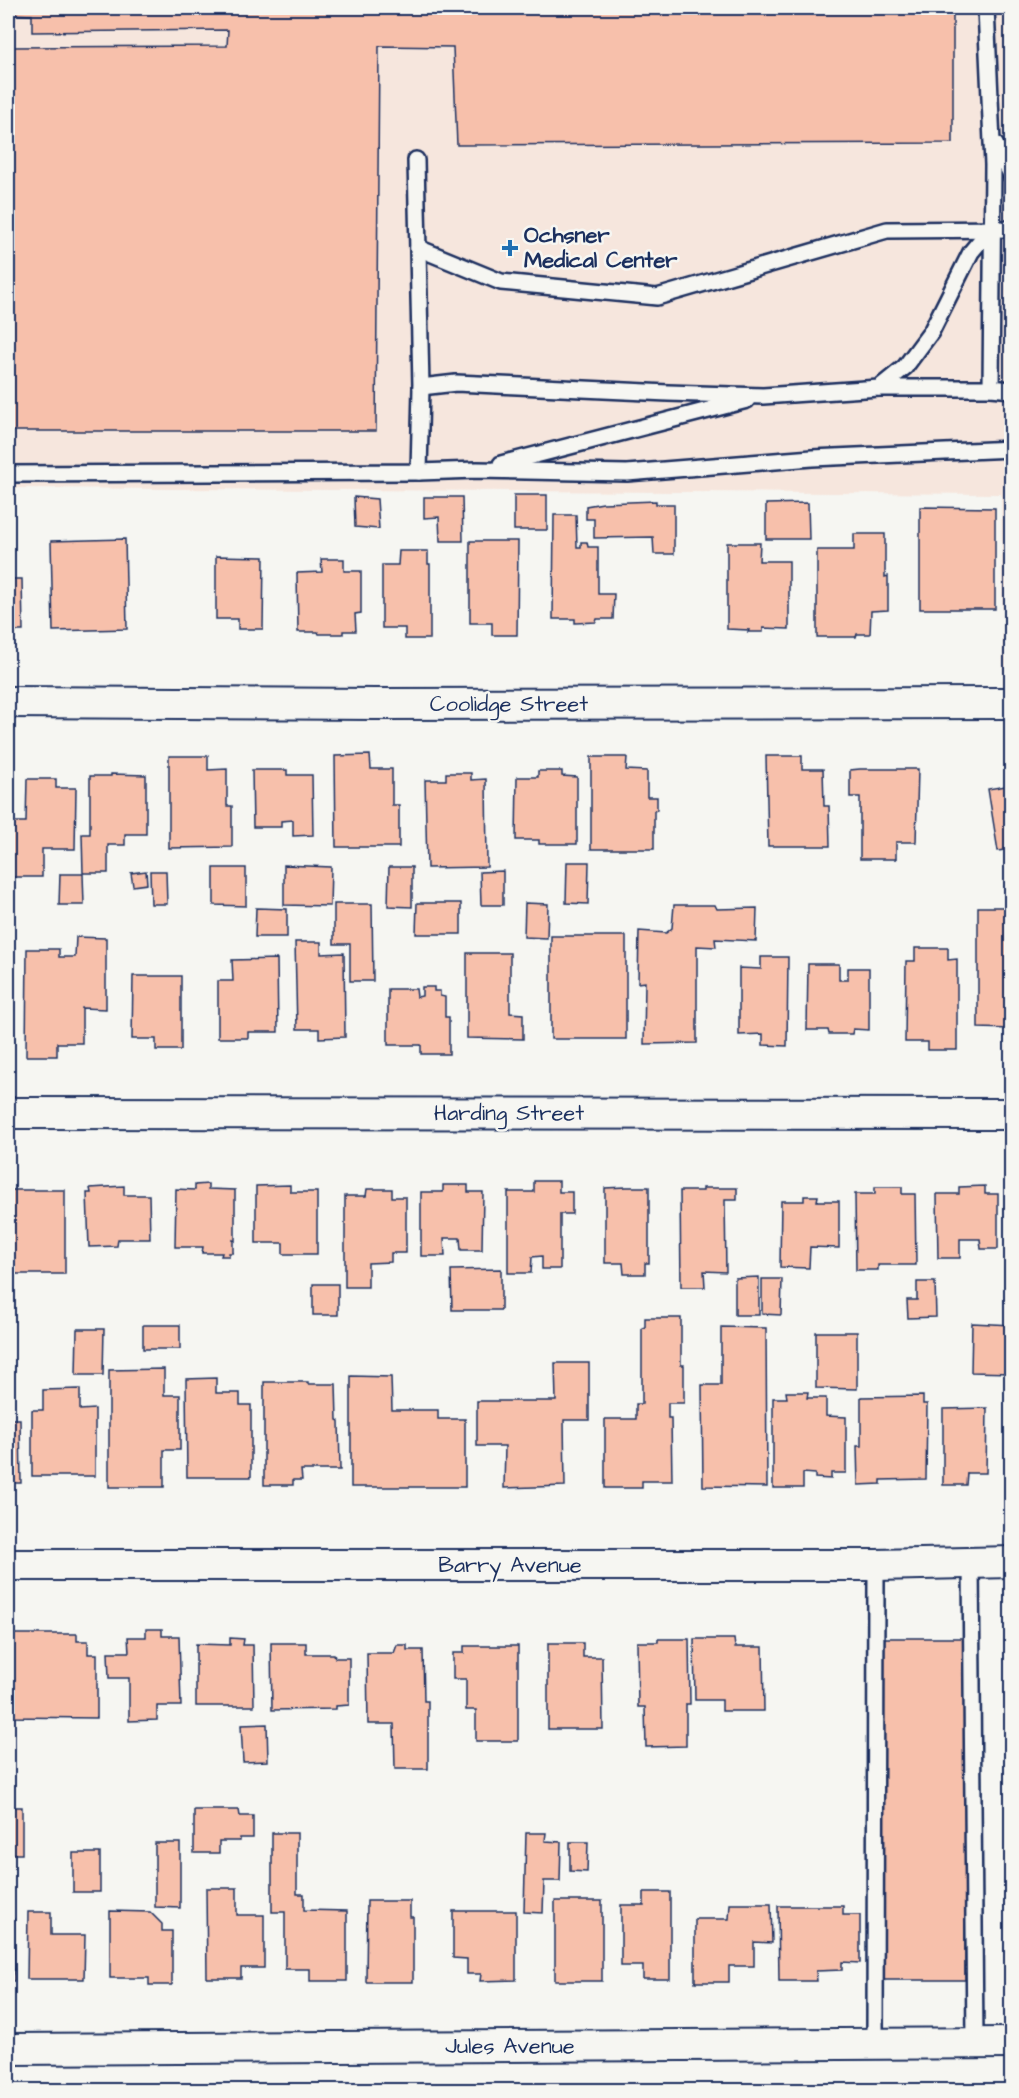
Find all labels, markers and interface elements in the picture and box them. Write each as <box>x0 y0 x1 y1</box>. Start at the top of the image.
place label: Ochsner Medical Center <box>524 220 678 276</box>
marker: Ochsner Medical Center <box>501 239 519 257</box>
street label: Coolidge Street <box>430 689 588 721</box>
street label: Harding Street <box>434 1098 584 1130</box>
street label: Barry Avenue <box>438 1550 582 1582</box>
street label: Jules Avenue <box>445 2031 575 2062</box>

